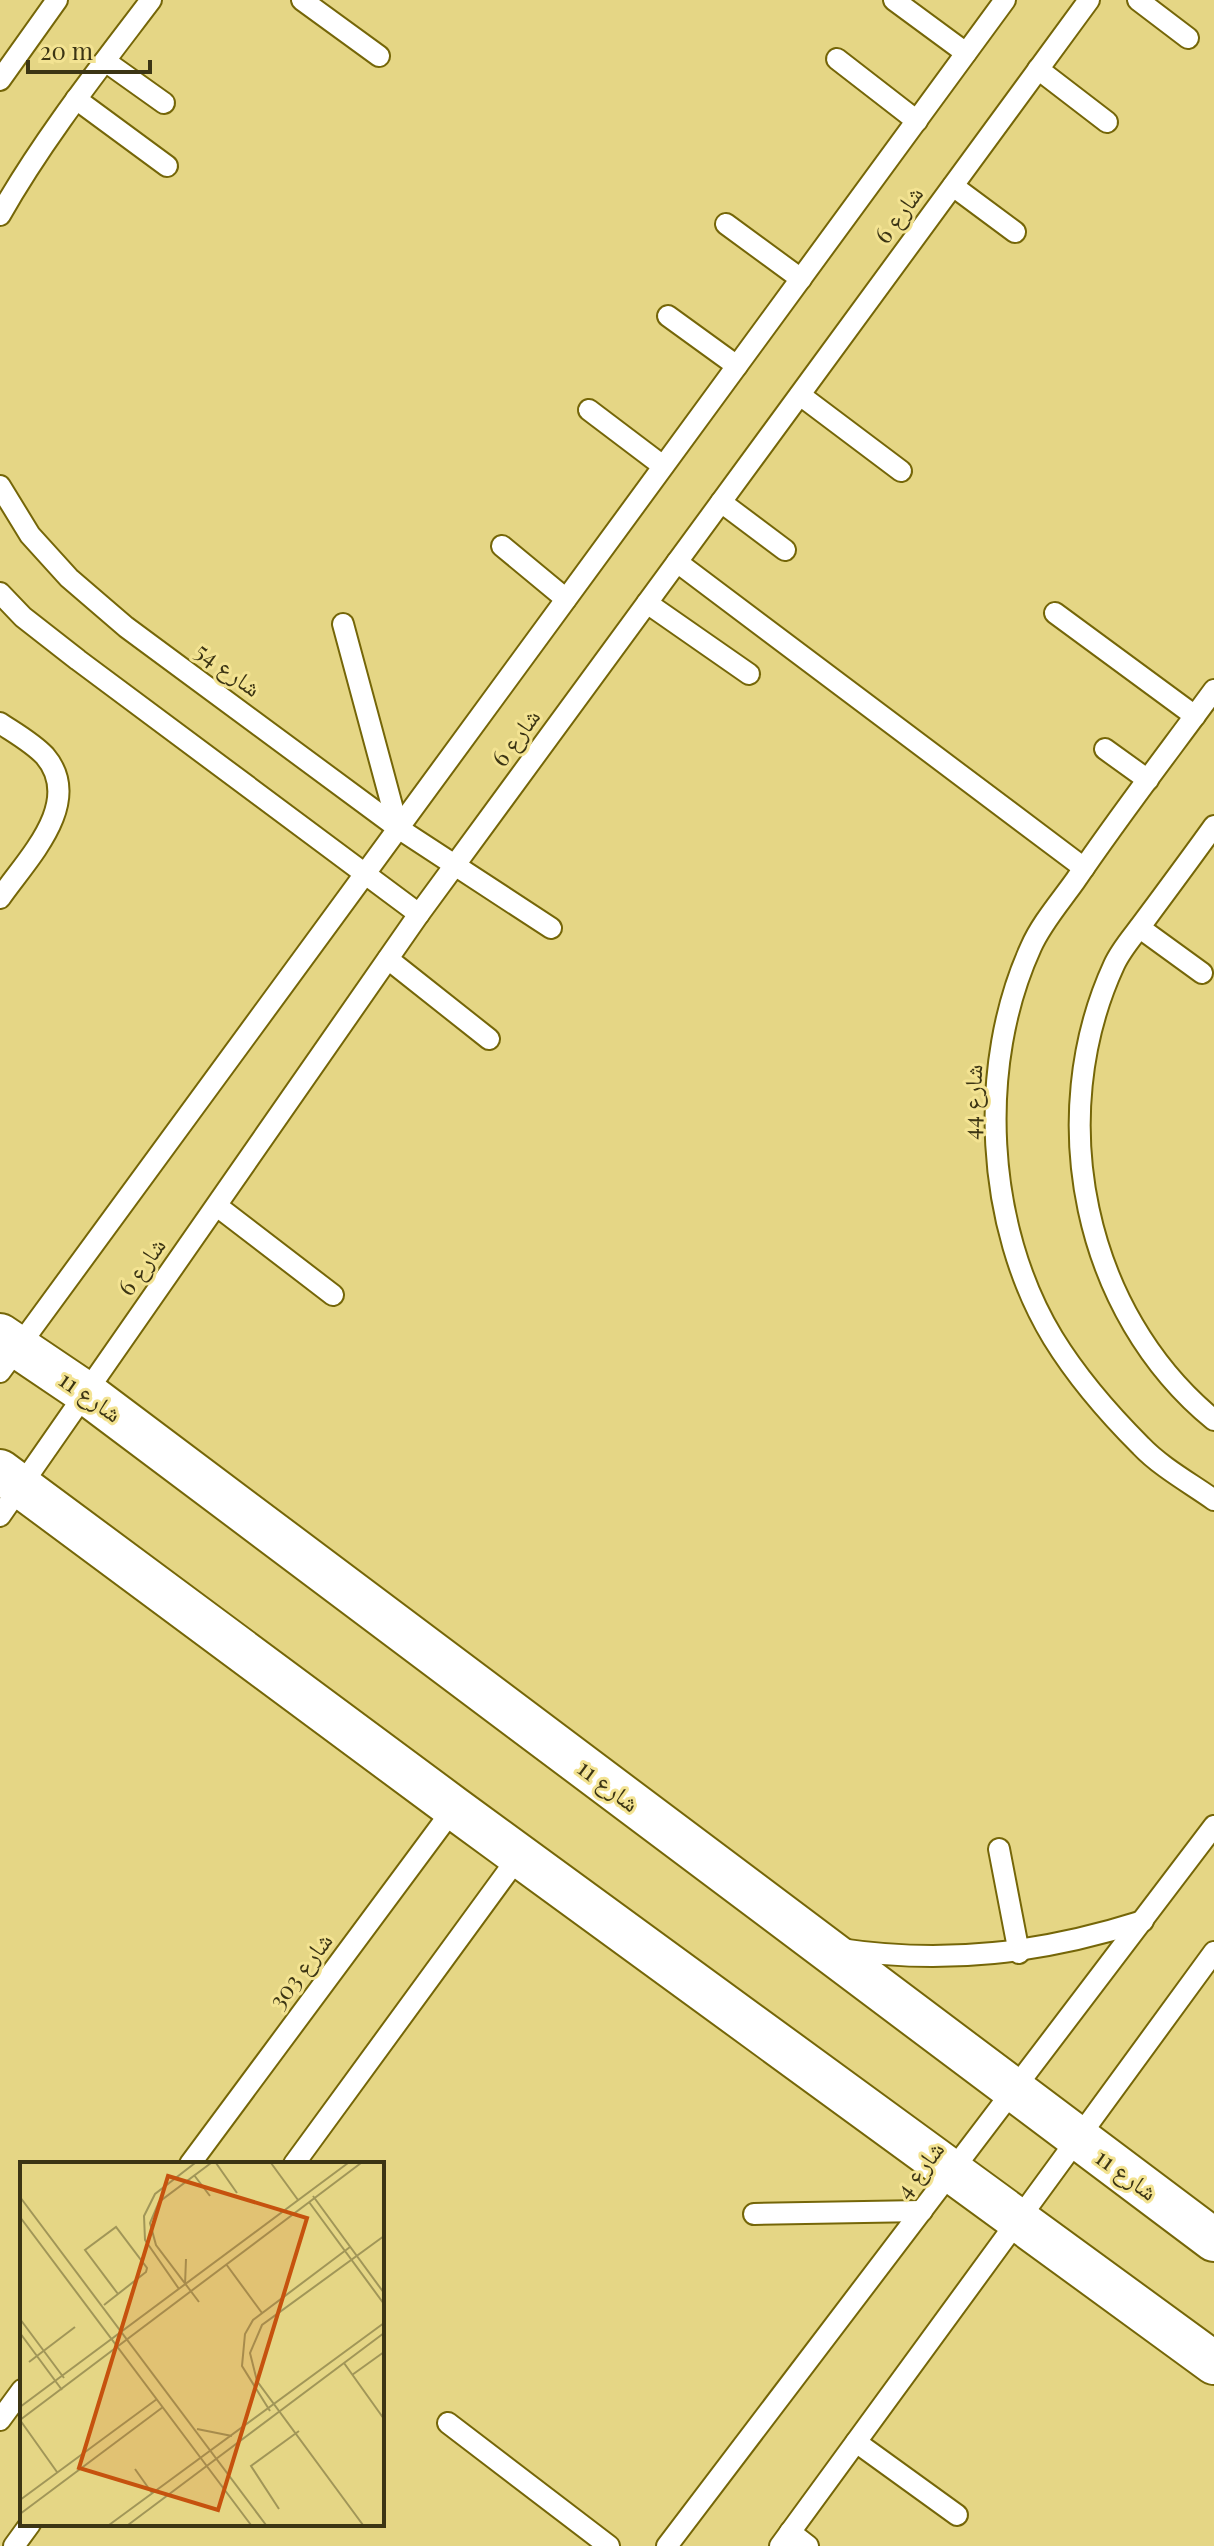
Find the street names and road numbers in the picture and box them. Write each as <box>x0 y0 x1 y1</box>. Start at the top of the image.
street label: شارع 6 <box>866 179 930 250</box>
street label: شارع 54 <box>189 634 268 704</box>
street label: شارع 6 <box>483 702 547 773</box>
street label: شارع 44 <box>954 1064 989 1140</box>
street label: شارع 6 <box>109 1230 173 1302</box>
street label: شارع 11 <box>53 1362 129 1429</box>
street label: شارع 11 <box>571 1751 647 1819</box>
street label: شارع 303 <box>260 1925 339 2015</box>
street label: شارع 4 <box>887 2134 951 2204</box>
street label: شارع 11 <box>1089 2140 1165 2208</box>

